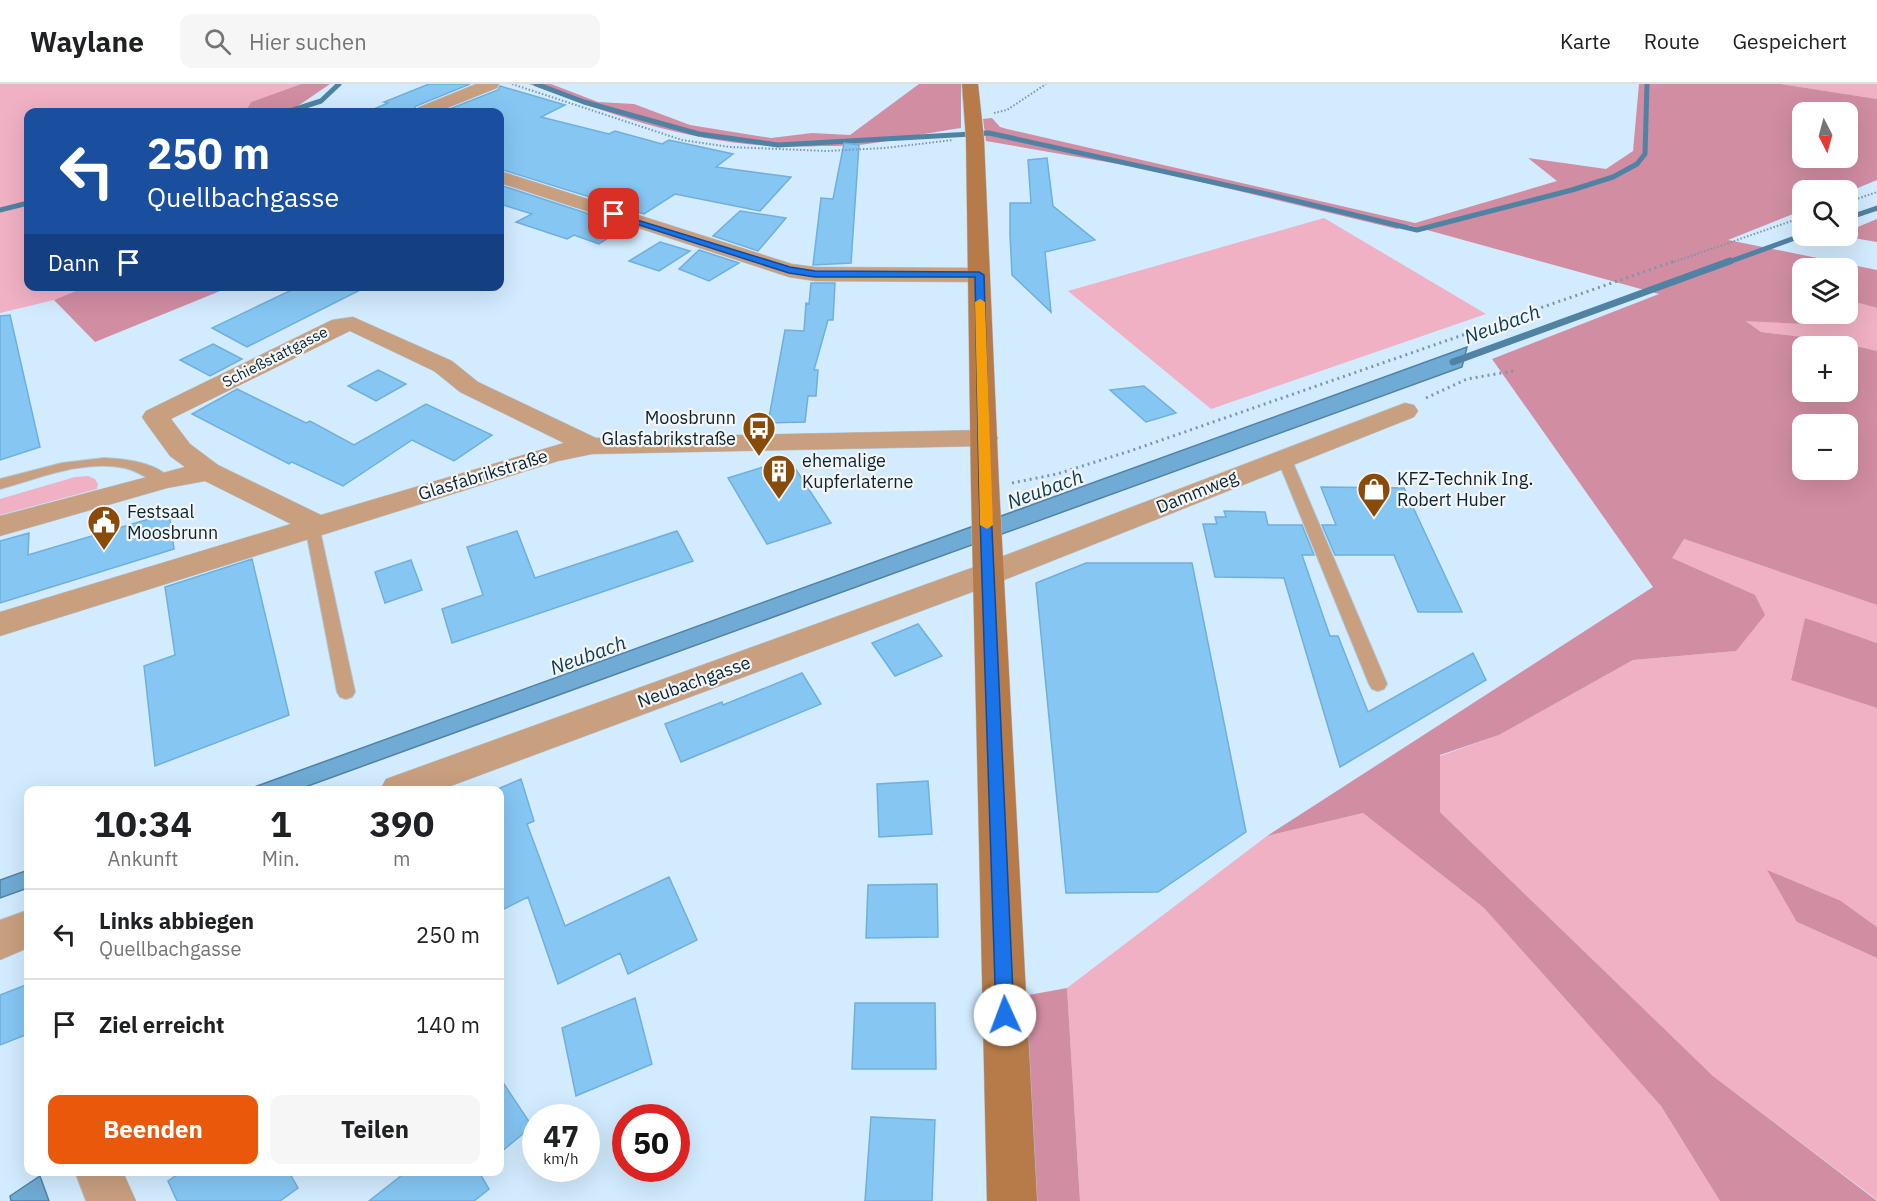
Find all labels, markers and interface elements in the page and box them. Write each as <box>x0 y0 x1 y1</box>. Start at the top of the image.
search box <box>180 14 600 68</box>
text: Waylane <box>30 23 144 60</box>
icon: search <box>201 25 234 58</box>
text: Hier suchen <box>249 27 367 56</box>
text: Karte <box>1560 27 1611 55</box>
text: Route <box>1644 27 1700 55</box>
text: Gespeichert <box>1733 27 1847 55</box>
north arrow <box>1792 102 1858 168</box>
map controls <box>1792 102 1858 480</box>
text: 250 m <box>147 126 270 181</box>
icon: left <box>48 132 126 210</box>
text: Quellbachgasse <box>147 179 339 214</box>
button: search <box>1792 180 1858 246</box>
pin <box>588 188 639 239</box>
icon: arrive <box>597 197 630 230</box>
icon: arrive <box>112 246 145 279</box>
text: Dann <box>48 248 100 277</box>
button: layers <box>1792 258 1858 324</box>
water label: Neubach <box>1460 297 1544 350</box>
street label: Schießstattgasse <box>219 322 331 391</box>
button: + <box>1792 336 1858 402</box>
place label: Moosbrunn Glasfabrikstraße <box>602 406 736 450</box>
bus stop icon: Moosbrunn Glasfabrikstraße <box>741 410 777 457</box>
button: − <box>1792 414 1858 480</box>
street label: Glasfabrikstraße <box>415 444 551 505</box>
place label: ehemalige Kupferlaterne <box>802 449 914 493</box>
building icon: ehemalige Kupferlaterne <box>761 453 797 500</box>
water label: Neubach <box>1003 462 1087 515</box>
street label: Dammweg <box>1153 465 1242 518</box>
place label: KFZ-Technik Ing. Robert Huber <box>1397 467 1533 511</box>
shop icon: KFZ-Technik Ing. Robert Huber <box>1356 471 1392 518</box>
place label: Festsaal Moosbrunn <box>127 500 218 544</box>
public building icon: Festsaal Moosbrunn <box>86 504 122 551</box>
water label: Neubach <box>546 628 630 681</box>
street label: Neubachgasse <box>634 650 754 713</box>
text: 10:34 <box>94 800 192 847</box>
text: 1 <box>270 800 292 847</box>
text: 390 <box>369 800 434 847</box>
text: Ankunft <box>107 845 178 872</box>
text: Min. <box>262 845 300 872</box>
text: m <box>393 845 411 872</box>
text: Links abbiegen <box>99 906 254 935</box>
icon: left <box>48 918 81 951</box>
text: 250 m <box>416 920 480 949</box>
text: Quellbachgasse <box>99 935 242 962</box>
position arrow <box>973 983 1037 1047</box>
icon: arrive <box>48 1008 81 1041</box>
text: Ziel erreicht <box>99 1010 224 1039</box>
text: 140 m <box>416 1010 480 1039</box>
button: Beenden <box>48 1095 258 1164</box>
button: Teilen <box>270 1095 480 1164</box>
speed limit sign: 50 <box>612 1104 690 1182</box>
text: 47 <box>543 1116 579 1155</box>
text: km/h <box>543 1149 579 1168</box>

